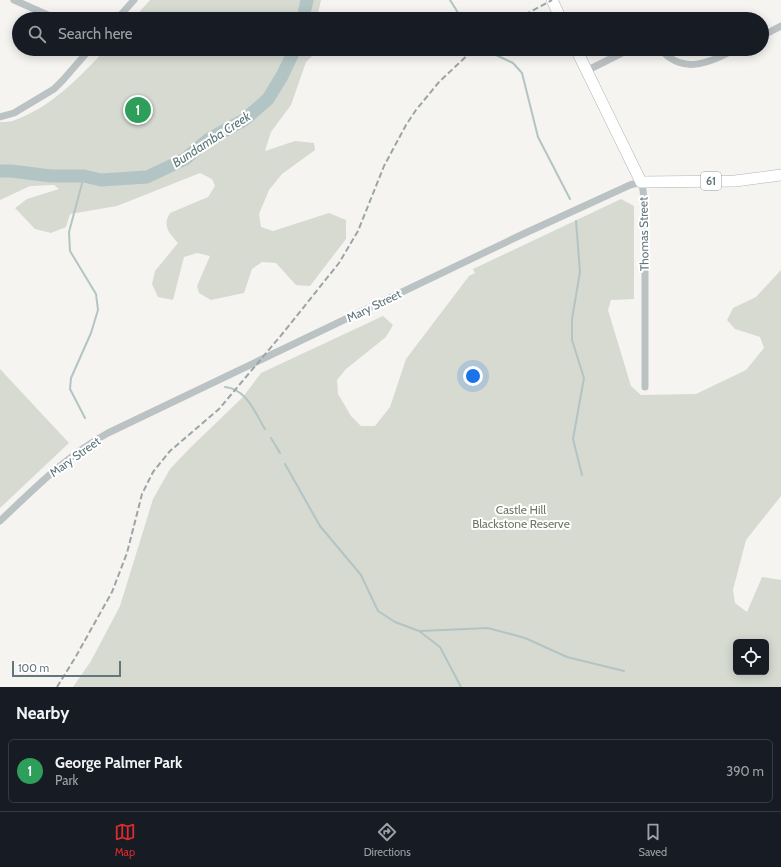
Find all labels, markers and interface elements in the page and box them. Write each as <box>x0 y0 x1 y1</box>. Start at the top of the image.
search box <box>12 12 769 56</box>
icon: search <box>26 23 48 45</box>
text: Search here <box>58 25 133 43</box>
pin: 1 <box>125 95 151 125</box>
water label: Bundamba Creek <box>169 108 253 170</box>
road number: 61 <box>701 172 721 190</box>
street label: Thomas Street <box>635 197 652 271</box>
street label: Mary Street <box>344 286 404 325</box>
your location <box>463 366 483 386</box>
street label: Mary Street <box>47 433 103 480</box>
park label: Castle Hill Blackstone Reserve <box>472 502 570 531</box>
map controls <box>733 639 769 675</box>
button: locate <box>733 639 769 675</box>
scale bar <box>12 659 121 678</box>
text: 100 m <box>18 661 49 675</box>
text: Nearby <box>16 703 69 723</box>
text: George Palmer Park <box>55 754 182 772</box>
text: 1 <box>28 763 32 779</box>
text: 390 m <box>726 763 764 779</box>
text: Park <box>55 772 78 788</box>
tab: Map <box>114 821 136 859</box>
tab: Directions <box>364 821 411 859</box>
tab: Saved <box>639 821 667 859</box>

